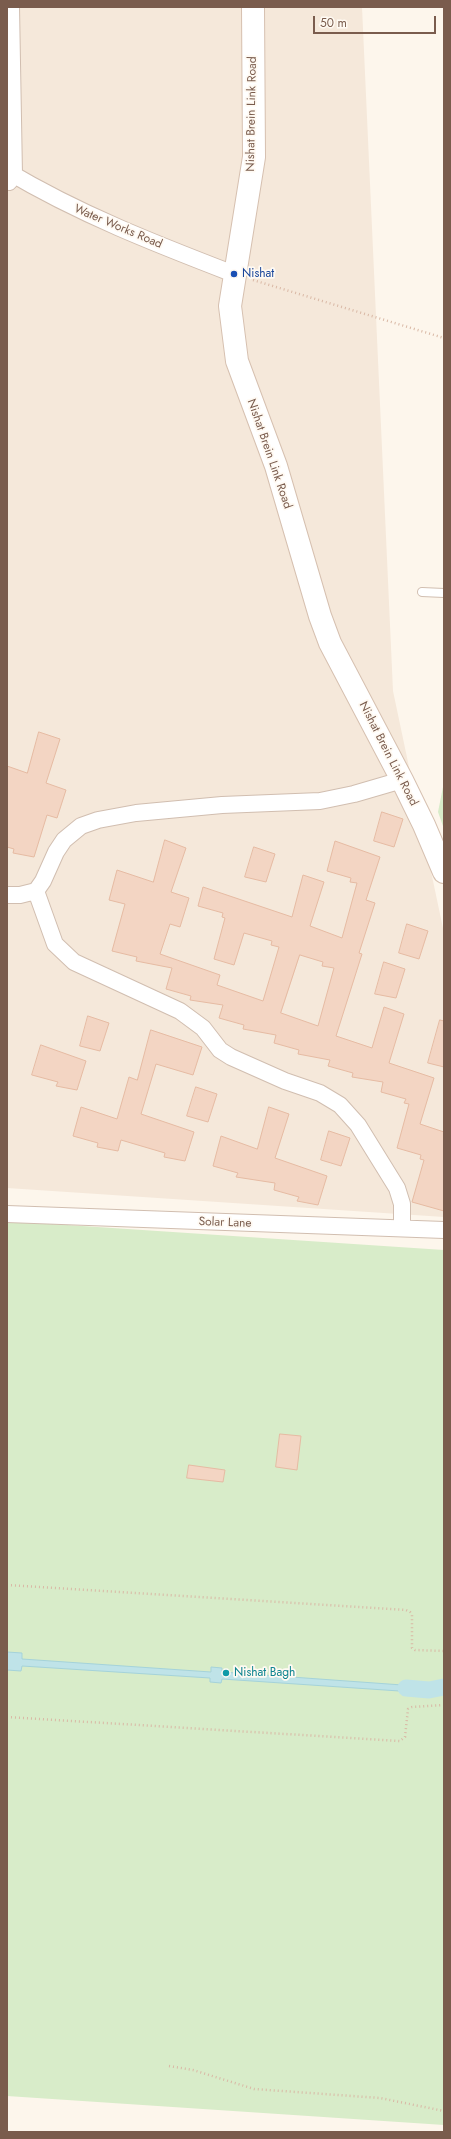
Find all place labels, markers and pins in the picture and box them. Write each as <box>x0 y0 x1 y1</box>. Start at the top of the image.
place label: Nishat <box>242 267 274 281</box>
marker: Nishat <box>229 269 239 279</box>
place label: Nishat Bagh <box>234 1666 295 1680</box>
marker: Nishat Bagh <box>221 1668 231 1678</box>

